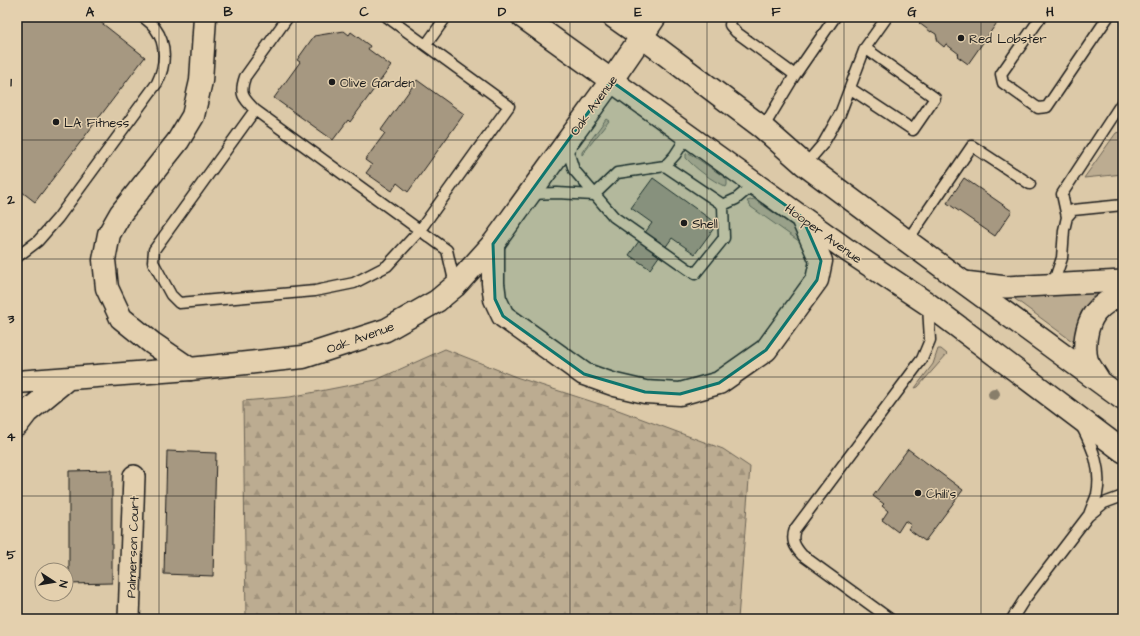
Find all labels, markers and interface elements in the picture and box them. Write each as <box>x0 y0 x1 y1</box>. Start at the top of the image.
text: A <box>86 3 95 21</box>
text: B <box>223 3 233 21</box>
text: C <box>359 3 369 21</box>
text: D <box>498 3 507 21</box>
text: E <box>634 3 642 21</box>
text: F <box>771 3 781 21</box>
text: G <box>907 3 917 21</box>
text: H <box>1046 3 1054 21</box>
place label: Red Lobster <box>969 30 1047 48</box>
marker: Red Lobster <box>956 33 966 43</box>
street label: Oak Avenue <box>566 72 622 140</box>
text: 1 <box>10 73 12 91</box>
place label: Olive Garden <box>340 74 415 92</box>
marker: Olive Garden <box>327 77 337 87</box>
place label: LA Fitness <box>64 114 130 132</box>
marker: LA Fitness <box>51 117 61 127</box>
text: 2 <box>6 191 15 209</box>
street label: Hooper Avenue <box>781 200 866 268</box>
place label: Shell <box>692 215 718 233</box>
marker: Shell <box>679 218 689 228</box>
text: 3 <box>7 310 15 328</box>
street label: Oak Avenue <box>324 317 397 358</box>
text: 4 <box>7 428 16 446</box>
place label: Chili's <box>926 485 957 503</box>
marker: Chili's <box>913 488 923 498</box>
street label: Palmerson Court <box>122 495 144 599</box>
text: 5 <box>6 546 16 564</box>
north arrow <box>34 562 74 602</box>
text: N <box>55 579 71 589</box>

